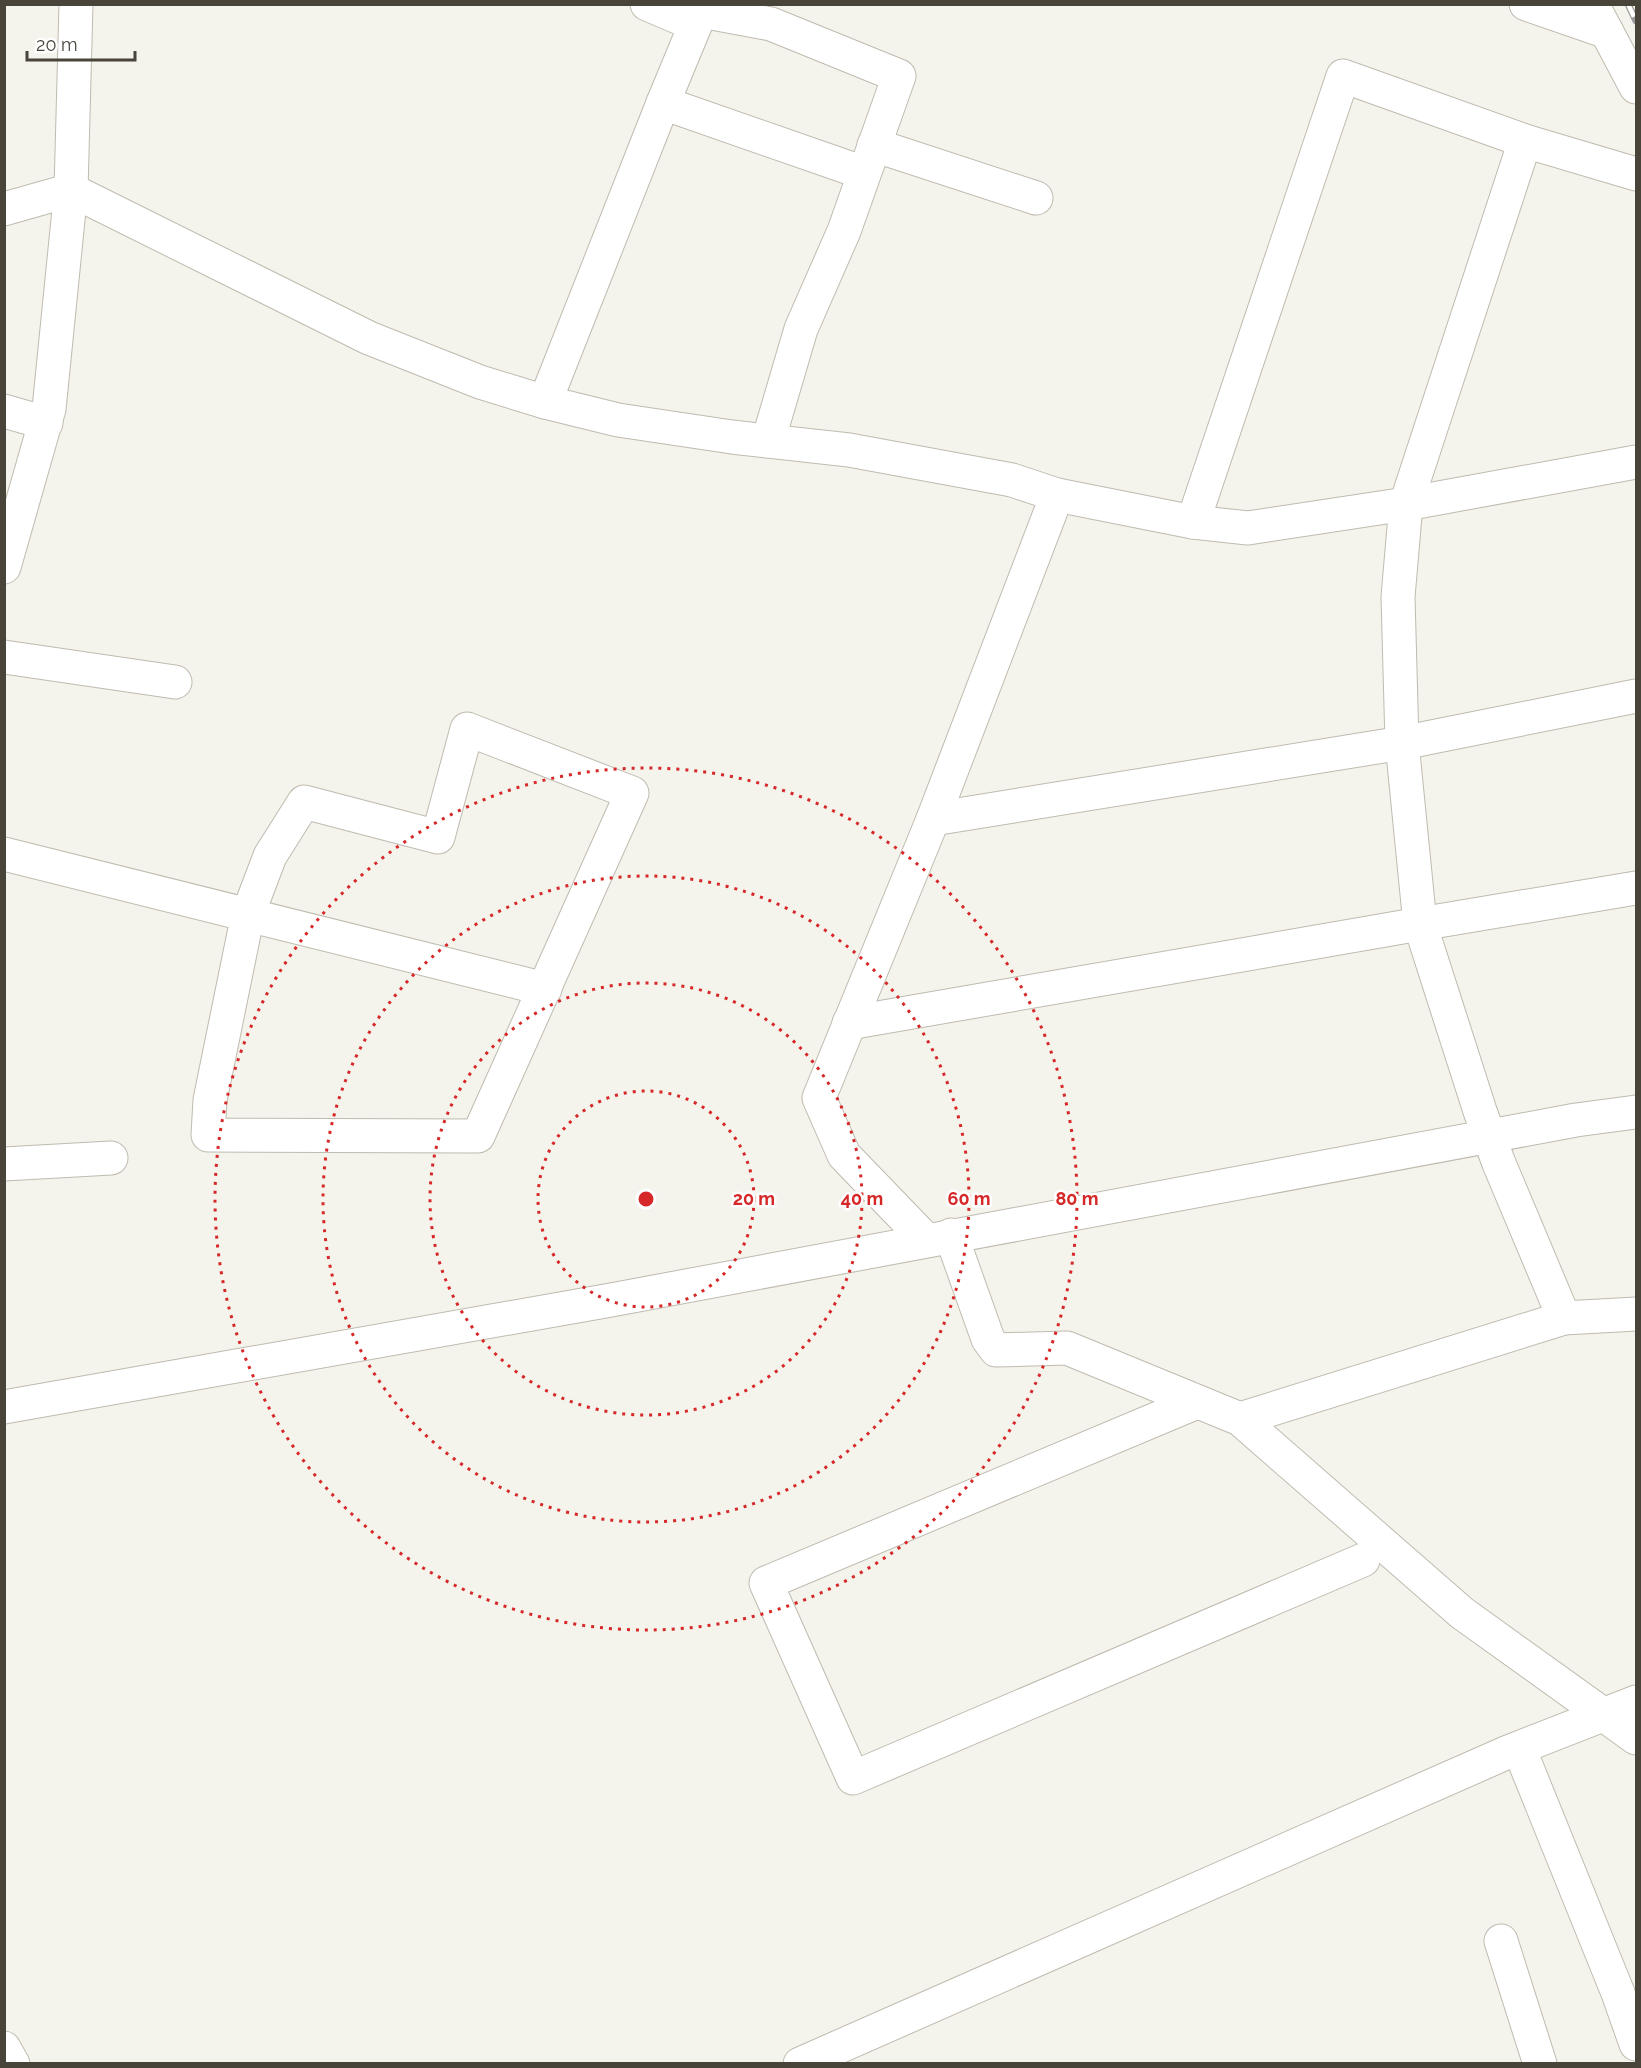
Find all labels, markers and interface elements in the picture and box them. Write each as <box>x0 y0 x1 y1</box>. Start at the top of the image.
scale bar <box>27 24 135 62</box>
text: 20 m <box>36 34 78 55</box>
text: 20 m <box>733 1188 775 1209</box>
text: 40 m <box>841 1188 883 1209</box>
text: 60 m <box>947 1188 991 1209</box>
text: 80 m <box>1055 1188 1099 1209</box>
centre of rings <box>636 1189 656 1209</box>

